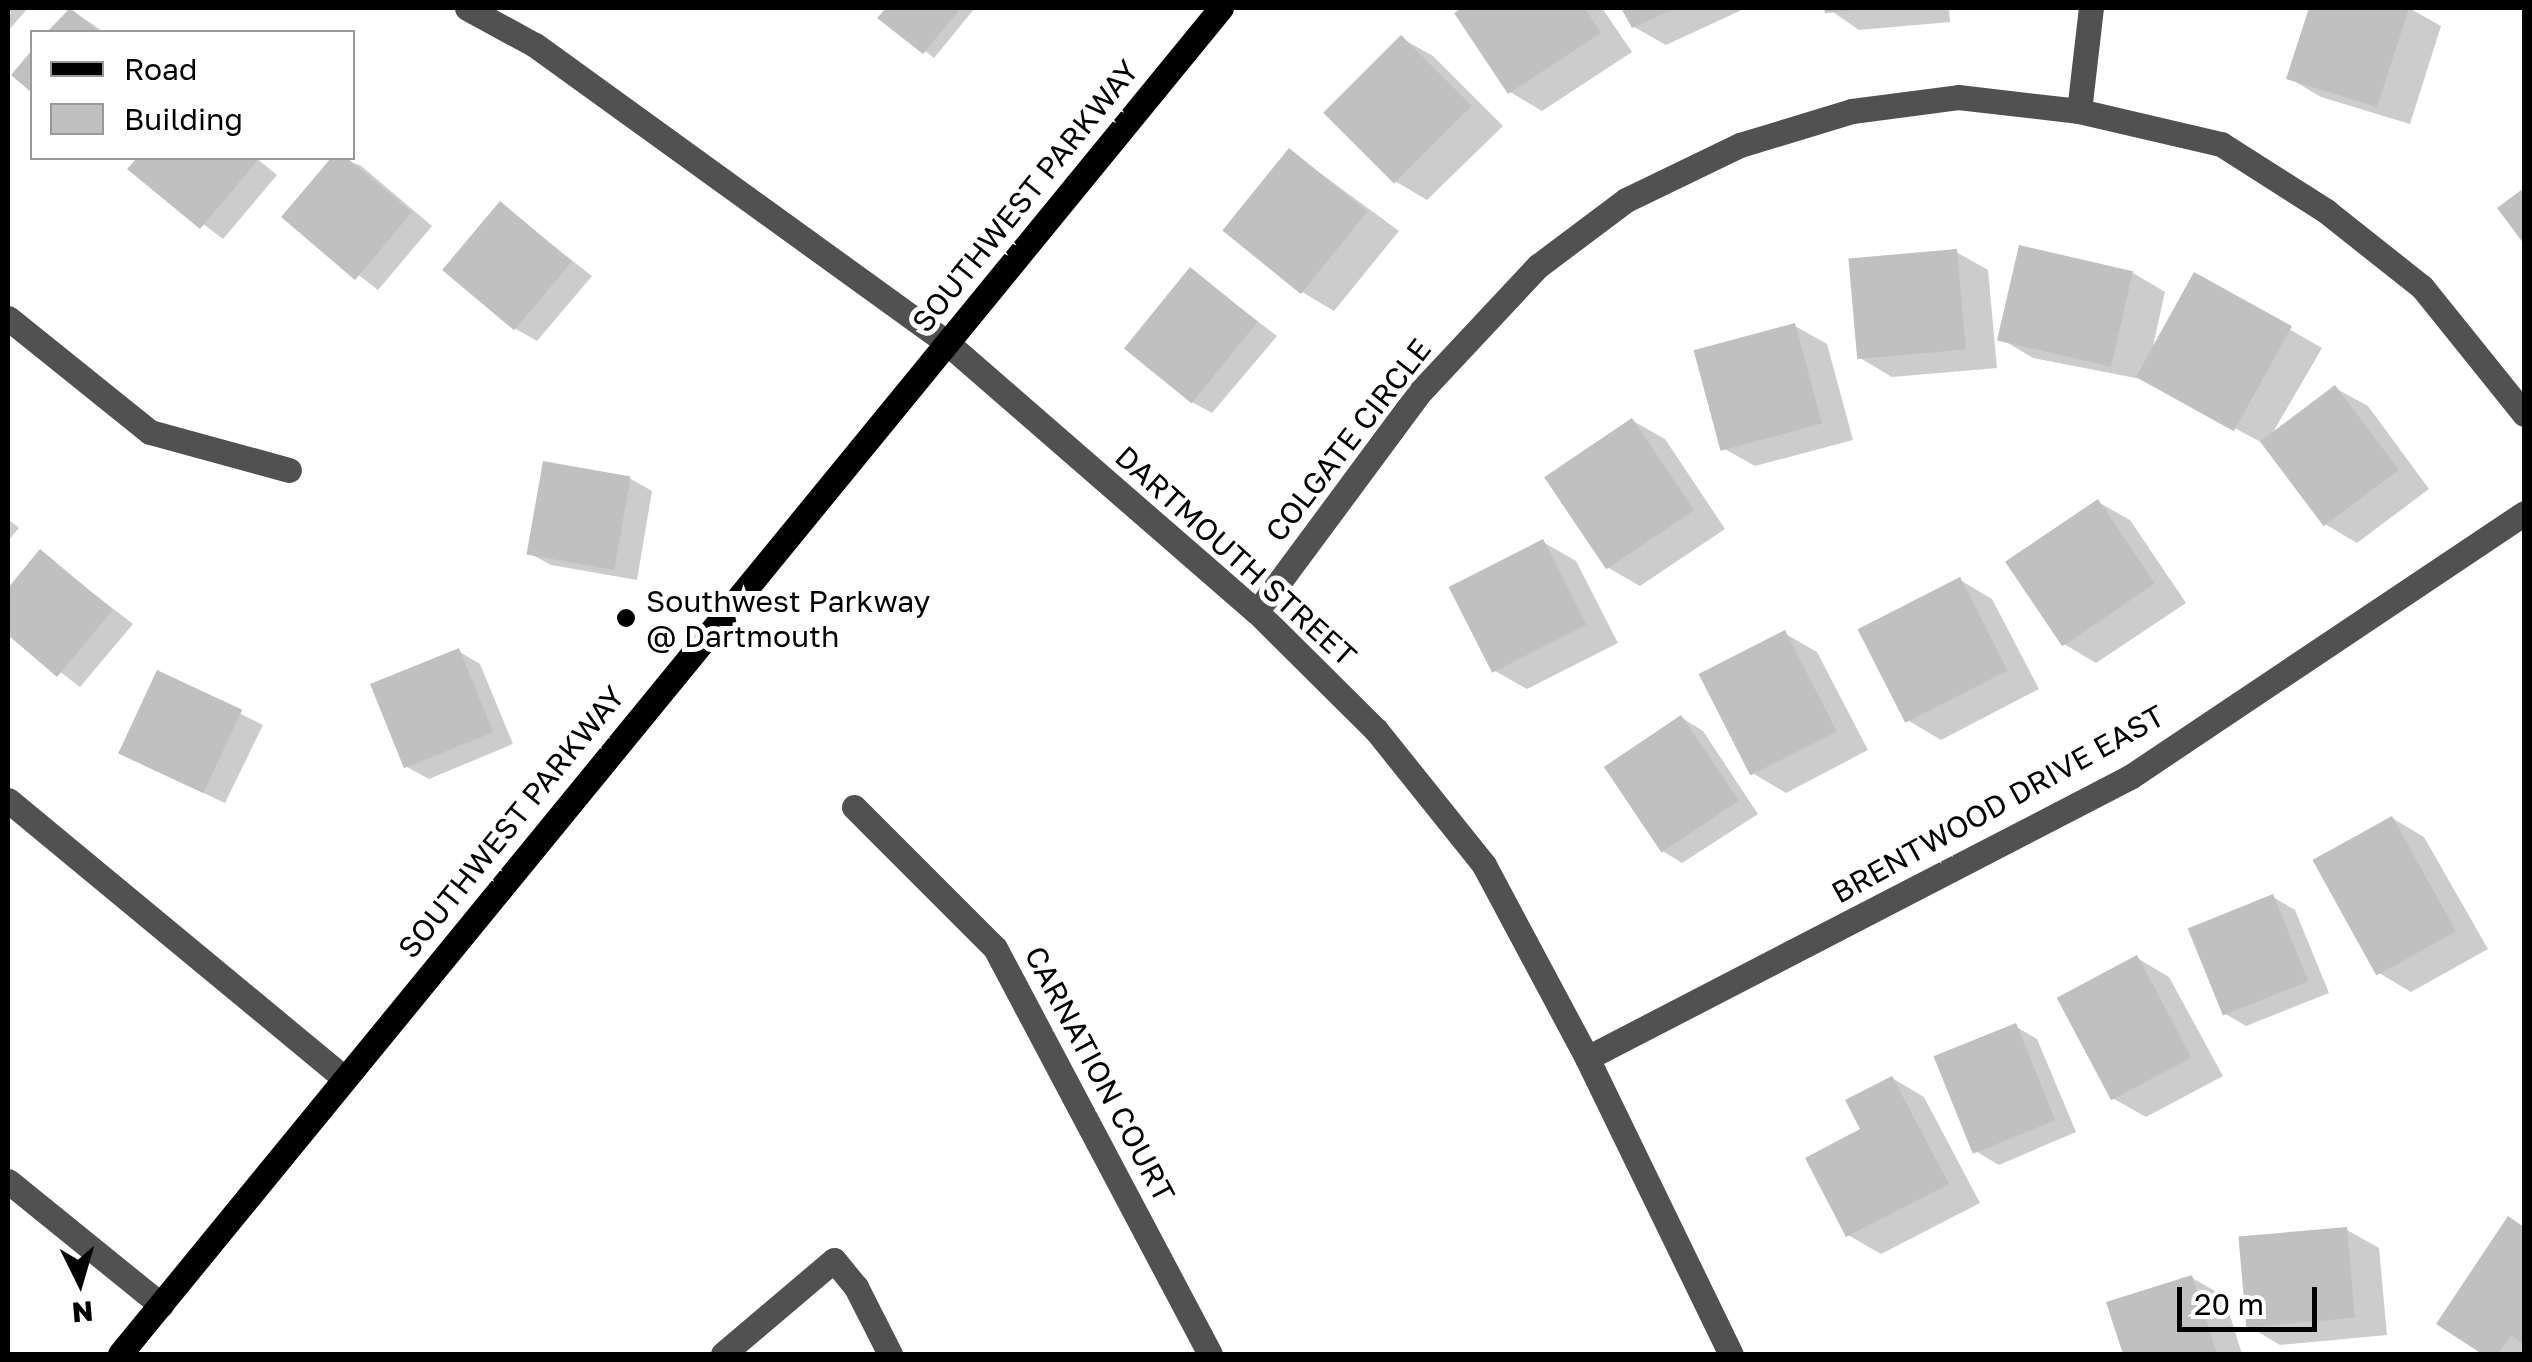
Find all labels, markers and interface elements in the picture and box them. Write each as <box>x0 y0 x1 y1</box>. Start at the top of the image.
legend <box>30 30 355 160</box>
text: Road <box>124 51 198 87</box>
street label: SOUTHWEST PARKWAY <box>904 53 1146 339</box>
text: Building <box>124 101 243 137</box>
street label: COLGATE CIRCLE <box>1258 332 1438 548</box>
street label: DARTMOUTH STREET <box>1108 438 1364 674</box>
place label: Southwest Parkway @ Dartmouth <box>646 583 930 654</box>
marker: Southwest Parkway @ Dartmouth <box>615 607 637 629</box>
street label: SOUTHWEST PARKWAY <box>390 679 632 965</box>
street label: BRENTWOOD DRIVE EAST <box>1825 697 2171 911</box>
street label: CARNATION COURT <box>1017 940 1183 1208</box>
north arrow <box>30 1232 130 1332</box>
scale bar <box>2182 1267 2322 1329</box>
text: 20 m <box>2194 1286 2264 1322</box>
text: N <box>71 1295 95 1330</box>

